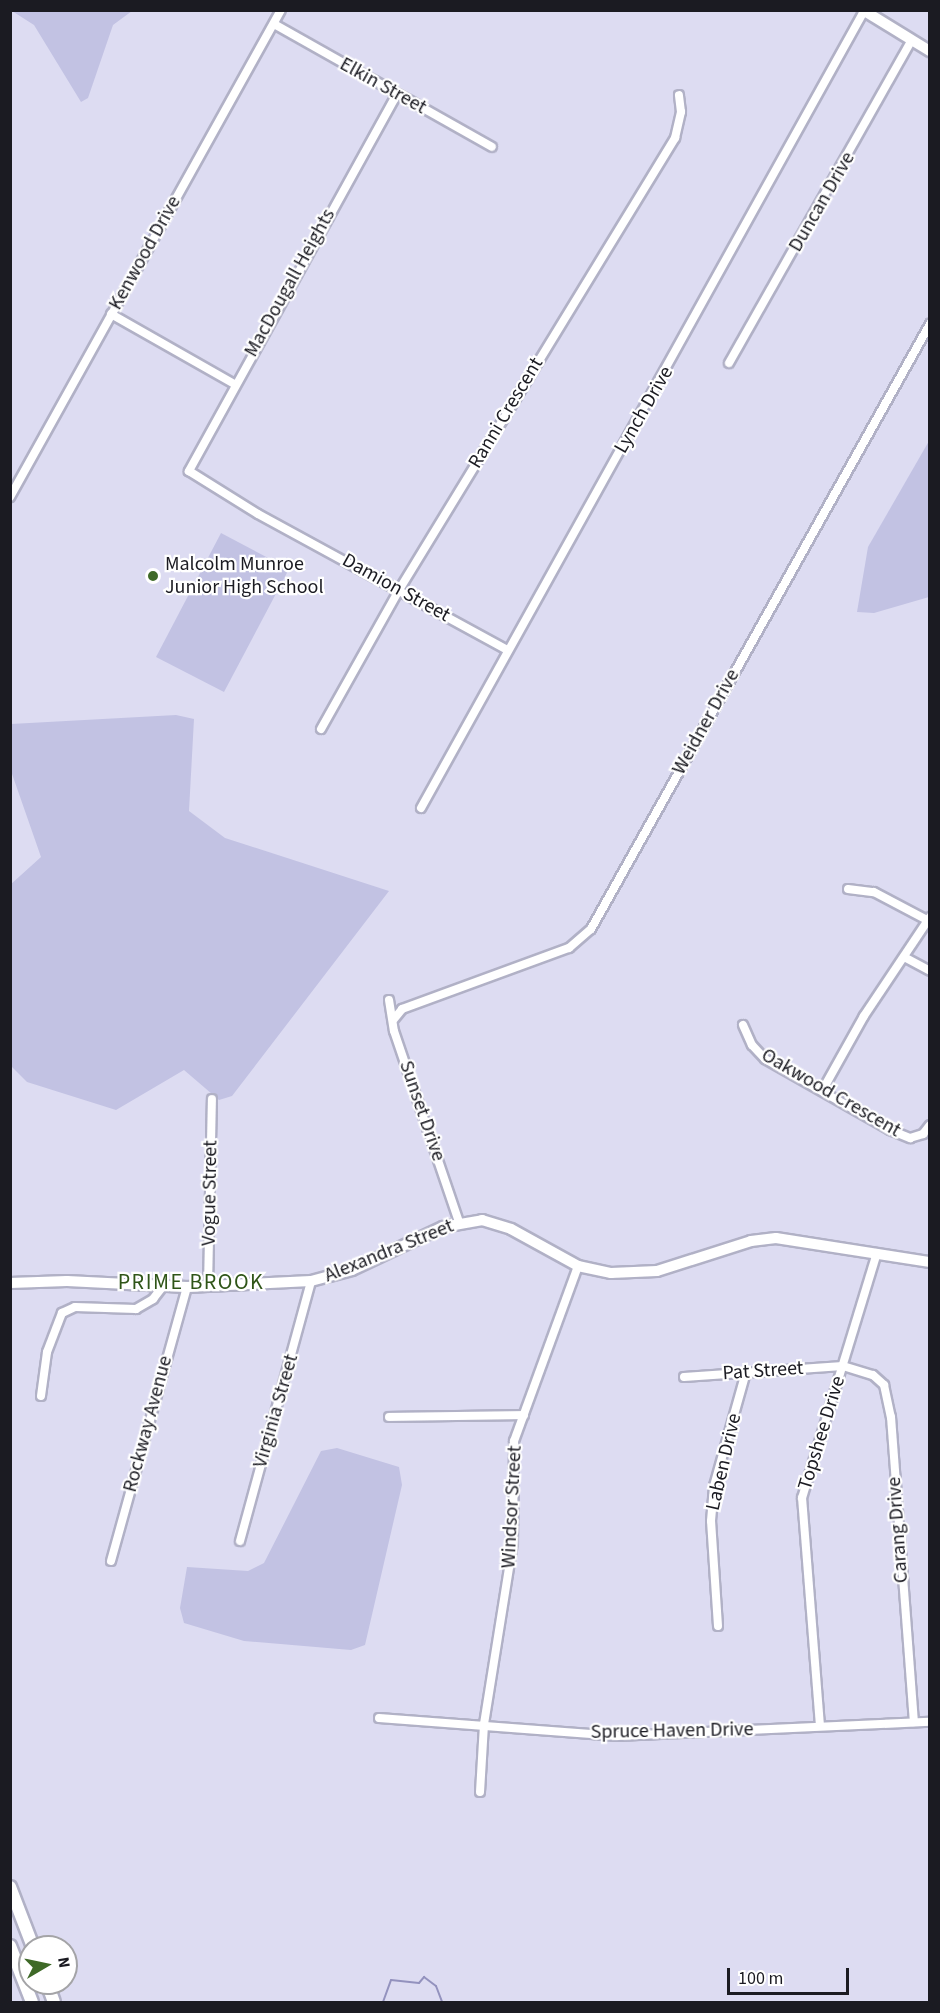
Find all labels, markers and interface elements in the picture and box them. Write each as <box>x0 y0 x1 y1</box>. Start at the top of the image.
street label: Elkin Street <box>335 52 431 120</box>
street label: Duncan Drive <box>784 148 860 256</box>
street label: Kenwood Drive <box>104 192 186 314</box>
street label: MacDougall Heights <box>239 205 341 361</box>
street label: Ranni Crescent <box>464 353 548 473</box>
street label: Lynch Drive <box>609 362 679 458</box>
street label: Damion Street <box>338 548 454 628</box>
place label: Malcolm Munroe Junior High School <box>165 552 323 599</box>
marker: Malcolm Munroe Junior High School <box>146 569 160 583</box>
street label: Weidner Drive <box>667 665 745 779</box>
street label: Oakwood Crescent <box>757 1043 905 1143</box>
street label: Sunset Drive <box>394 1058 450 1164</box>
street label: Vogue Street <box>197 1140 223 1246</box>
street label: Alexandra Street <box>321 1214 457 1288</box>
district label: PRIME BROOK <box>118 1270 264 1296</box>
street label: Virginia Street <box>248 1351 304 1471</box>
street label: Rockway Avenue <box>118 1353 178 1495</box>
street label: Pat Street <box>722 1356 804 1386</box>
street label: Topshee Drive <box>793 1373 851 1493</box>
street label: Laben Drive <box>701 1411 747 1513</box>
street label: Windsor Street <box>497 1445 527 1569</box>
street label: Carang Drive <box>882 1476 914 1584</box>
street label: Spruce Haven Drive <box>590 1718 754 1744</box>
north arrow <box>18 1935 78 1995</box>
text: N <box>52 1956 75 1969</box>
scale bar <box>730 1956 852 1994</box>
text: 100 m <box>738 1966 783 1991</box>

